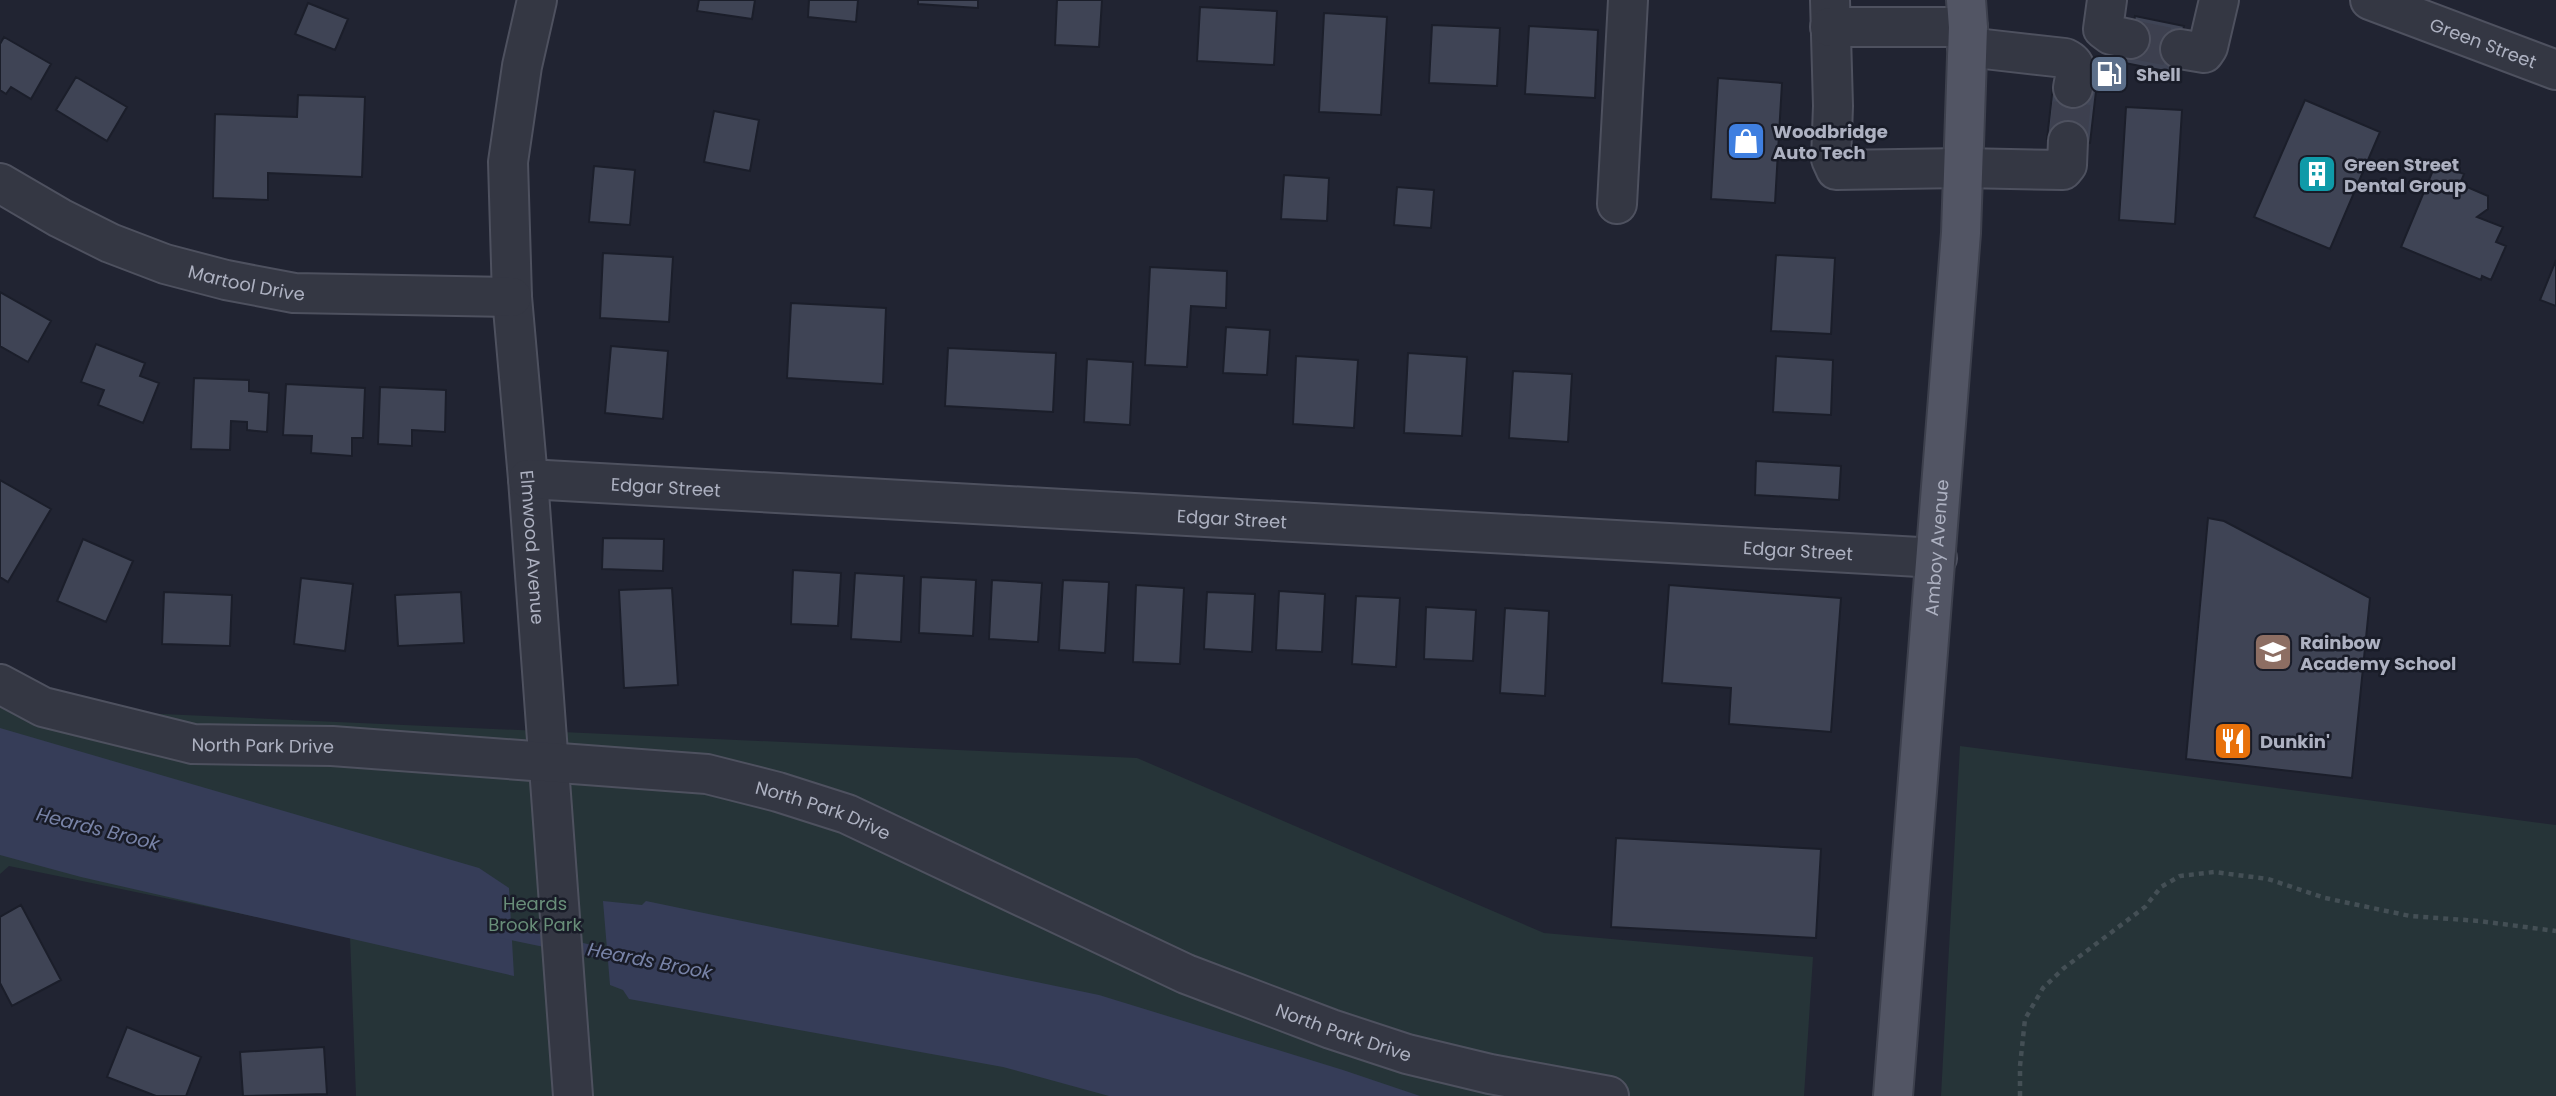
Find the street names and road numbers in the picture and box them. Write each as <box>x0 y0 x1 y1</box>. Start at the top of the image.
street label: Green Street <box>2426 11 2540 74</box>
street label: Martool Drive <box>186 258 305 306</box>
street label: Elmwood Avenue <box>515 469 551 625</box>
street label: Edgar Street <box>610 471 721 502</box>
street label: Amboy Avenue <box>1918 478 1954 617</box>
street label: Edgar Street <box>1176 503 1288 534</box>
street label: Edgar Street <box>1742 535 1854 566</box>
street label: North Park Drive <box>191 731 334 759</box>
street label: North Park Drive <box>753 774 895 845</box>
street label: North Park Drive <box>1272 997 1415 1067</box>

